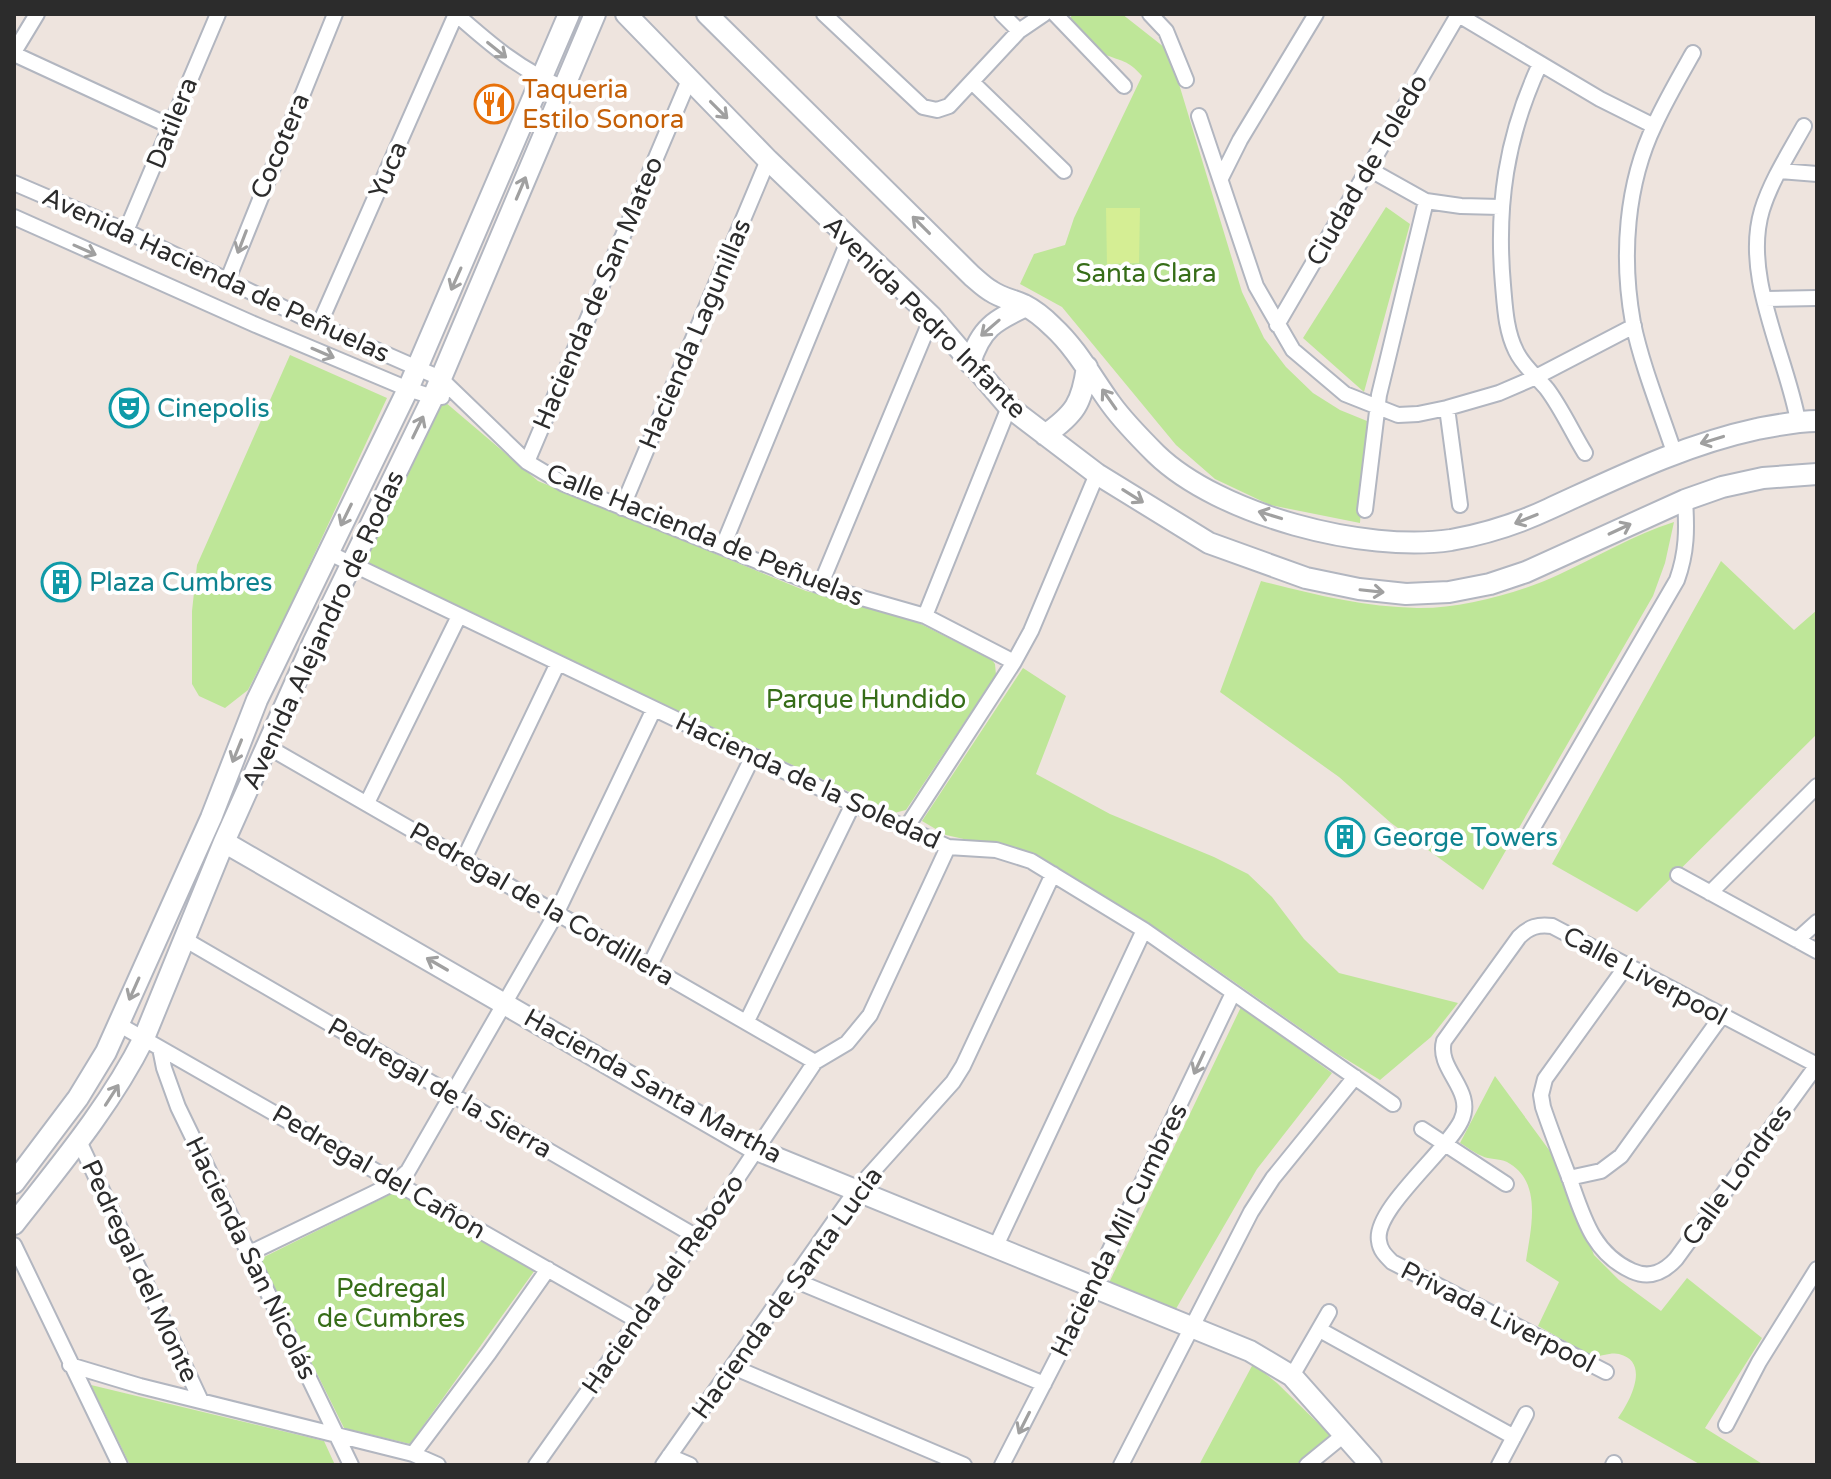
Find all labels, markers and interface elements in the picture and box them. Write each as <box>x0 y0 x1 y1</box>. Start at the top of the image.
one-way arrow <box>486 41 507 58</box>
street label: Ciudad de Toledo <box>1300 69 1434 271</box>
street label: Datilera <box>140 73 204 173</box>
place label: Taqueria Estilo Sonora <box>522 74 684 135</box>
restaurant icon: Taqueria Estilo Sonora <box>473 83 515 125</box>
street label: Cocotera <box>244 88 316 204</box>
one-way arrow <box>709 100 728 119</box>
street label: Yuca <box>362 137 414 203</box>
street label: Hacienda de San Mateo <box>526 152 670 434</box>
one-way arrow <box>515 176 530 201</box>
street label: Avenida Hacienda de Peñuelas <box>38 181 394 369</box>
street label: Avenida Pedro Infante <box>817 209 1033 425</box>
street label: Hacienda Lagunillas <box>632 214 758 454</box>
one-way arrow <box>912 216 931 235</box>
one-way arrow <box>234 229 248 253</box>
one-way arrow <box>72 243 97 258</box>
park label: Santa Clara <box>1075 258 1217 289</box>
one-way arrow <box>448 267 463 291</box>
one-way arrow <box>981 318 1001 336</box>
one-way arrow <box>310 347 335 362</box>
theatre icon: Cinepolis <box>108 387 150 429</box>
one-way arrow <box>1101 389 1118 410</box>
place label: Cinepolis <box>157 393 270 424</box>
one-way arrow <box>411 415 426 439</box>
one-way arrow <box>1699 433 1725 448</box>
street label: Calle Hacienda de Peñuelas <box>542 457 868 613</box>
street label: Avenida Alejandro de Rodas <box>235 465 411 795</box>
one-way arrow <box>1121 488 1143 505</box>
one-way arrow <box>337 502 353 526</box>
one-way arrow <box>1257 507 1283 522</box>
one-way arrow <box>1514 512 1539 527</box>
one-way arrow <box>1608 521 1632 536</box>
building icon: Plaza Cumbres <box>40 561 82 603</box>
place label: Plaza Cumbres <box>89 567 272 598</box>
one-way arrow <box>1358 583 1385 598</box>
park label: Parque Hundido <box>766 684 966 715</box>
street label: Hacienda de la Soledad <box>670 706 946 856</box>
one-way arrow <box>229 738 243 763</box>
street label: Pedregal de la Cordillera <box>404 815 680 993</box>
building icon: George Towers <box>1324 816 1366 858</box>
place label: George Towers <box>1373 822 1558 853</box>
street label: Calle Liverpool <box>1558 920 1732 1032</box>
one-way arrow <box>426 956 449 972</box>
one-way arrow <box>126 977 141 1001</box>
street label: Hacienda Santa Martha <box>518 1002 788 1170</box>
street label: Pedregal de la Sierra <box>322 1011 558 1165</box>
one-way arrow <box>1191 1051 1206 1075</box>
one-way arrow <box>104 1085 120 1107</box>
street label: Pedregal del Cañon <box>267 1098 491 1246</box>
street label: Hacienda Mil Cumbres <box>1044 1098 1194 1362</box>
street label: Calle Londres <box>1675 1098 1799 1252</box>
street label: Hacienda San Nicolás <box>179 1132 323 1384</box>
street label: Pedregal del Monte <box>75 1155 205 1387</box>
street label: Hacienda de Santa Lucía <box>685 1161 889 1425</box>
street label: Hacienda del Rebozo <box>575 1168 751 1400</box>
street label: Privada Liverpool <box>1396 1255 1600 1379</box>
park label: Pedregal de Cumbres <box>317 1273 465 1334</box>
one-way arrow <box>1016 1410 1031 1434</box>

